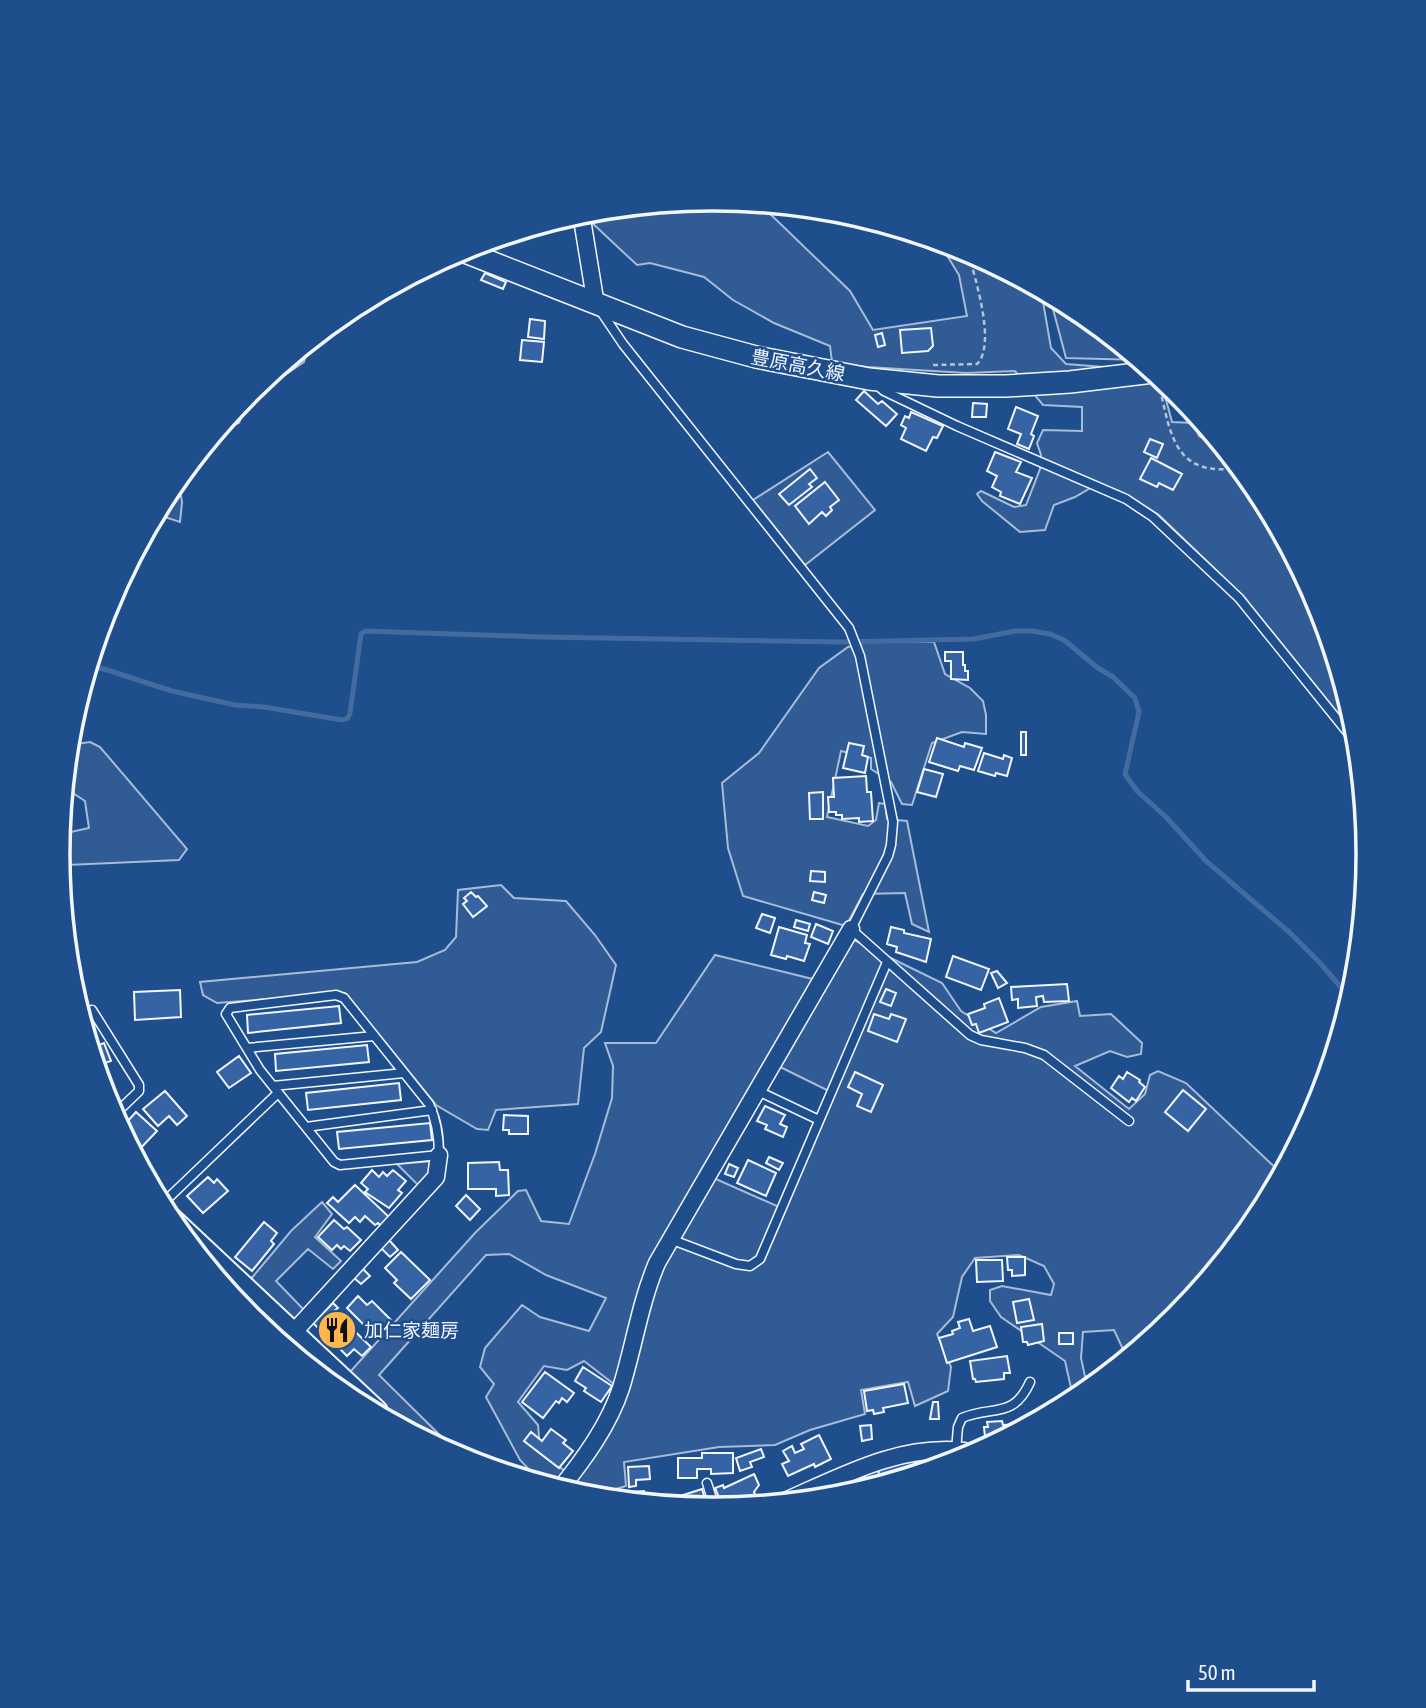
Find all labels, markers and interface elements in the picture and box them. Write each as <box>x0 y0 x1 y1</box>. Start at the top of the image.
street label: 豊原高久線 <box>749 345 847 385</box>
restaurant icon: 加仁家麺房 <box>316 1309 358 1351</box>
place label: 加仁家麺房 <box>364 1319 459 1341</box>
scale bar <box>1188 1648 1314 1692</box>
text: 50 m <box>1198 1660 1236 1684</box>

